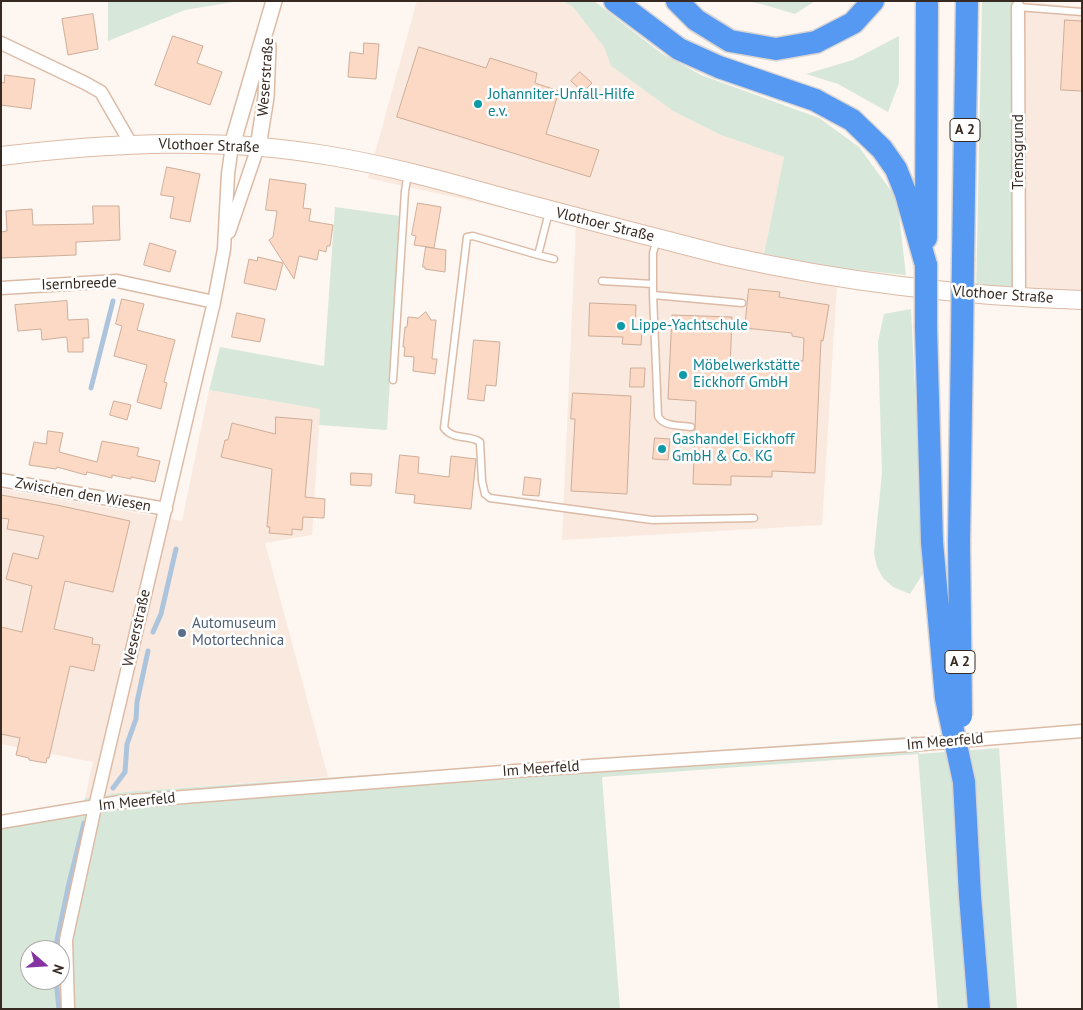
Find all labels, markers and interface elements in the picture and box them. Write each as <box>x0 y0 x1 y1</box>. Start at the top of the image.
street label: Weserstraße <box>254 37 278 117</box>
place label: Johanniter-Unfall-Hilfe e.v. <box>488 86 635 121</box>
marker: Johanniter-Unfall-Hilfe e.v. <box>472 98 484 110</box>
street label: Tremsgrund <box>1010 114 1028 190</box>
road number: A 2 <box>950 118 980 142</box>
street label: Vlothoer Straße <box>158 135 260 157</box>
street label: Vlothoer Straße <box>554 204 656 246</box>
street label: Isernbreede <box>41 274 117 294</box>
street label: Vlothoer Straße <box>952 282 1054 308</box>
place label: Lippe-Yachtschule <box>631 317 748 335</box>
marker: Lippe-Yachtschule <box>615 320 627 332</box>
place label: Möbelwerkstätte Eickhoff GmbH <box>693 357 800 392</box>
marker: Möbelwerkstätte Eickhoff GmbH <box>677 369 689 381</box>
place label: Gashandel Eickhoff GmbH & Co. KG <box>672 431 795 466</box>
marker: Gashandel Eickhoff GmbH & Co. KG <box>656 443 668 455</box>
street label: Zwischen den Wiesen <box>14 474 152 516</box>
street label: Weserstraße <box>119 588 155 668</box>
place label: Automuseum Motortechnica <box>192 615 284 650</box>
marker: Automuseum Motortechnica <box>176 627 188 639</box>
road number: A 2 <box>945 650 975 674</box>
street label: Im Meerfeld <box>906 730 984 754</box>
street label: Im Meerfeld <box>502 757 580 781</box>
street label: Im Meerfeld <box>98 789 176 815</box>
north arrow <box>20 940 70 990</box>
text: N <box>48 962 68 977</box>

